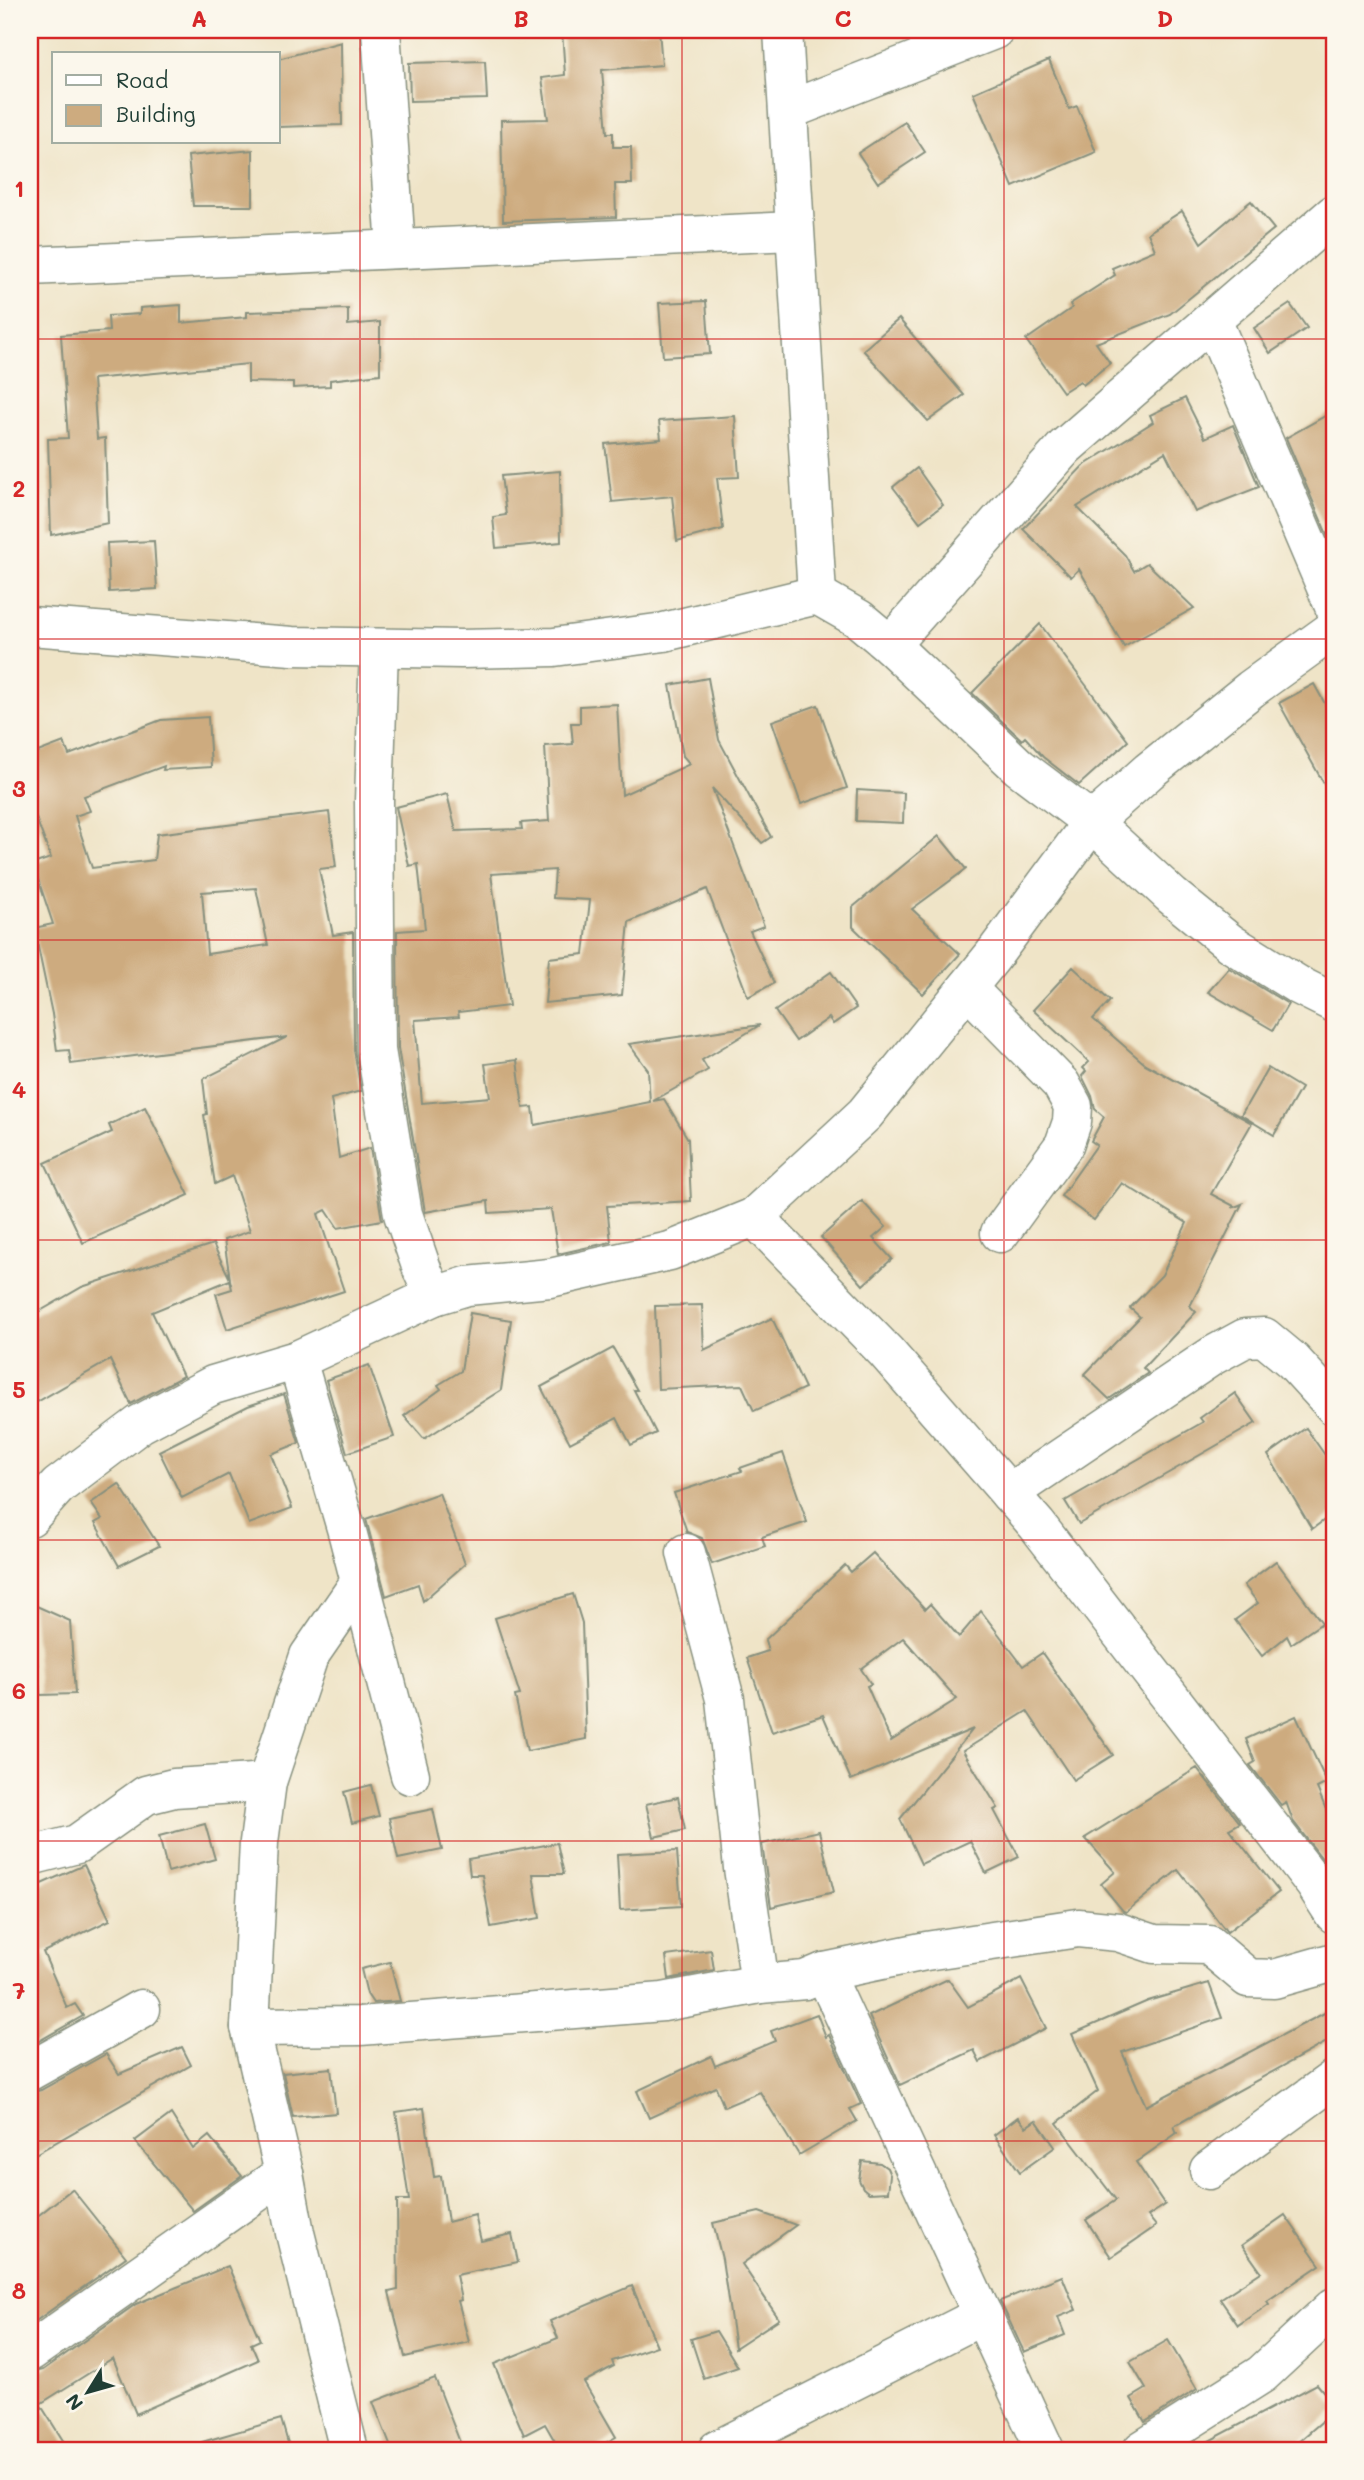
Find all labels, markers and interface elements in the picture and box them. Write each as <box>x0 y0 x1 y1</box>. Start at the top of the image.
text: A <box>191 3 207 33</box>
text: B <box>513 3 529 33</box>
text: C <box>834 3 852 33</box>
text: D <box>1157 3 1173 33</box>
legend <box>52 52 280 144</box>
text: Road <box>116 66 168 93</box>
text: Building <box>116 100 196 127</box>
text: 1 <box>14 173 24 203</box>
text: 2 <box>13 473 25 503</box>
text: 3 <box>12 773 26 803</box>
text: 4 <box>12 1074 26 1104</box>
text: 5 <box>12 1374 26 1404</box>
text: 6 <box>12 1675 26 1705</box>
text: 7 <box>13 1975 26 2005</box>
text: 8 <box>12 2275 26 2305</box>
north arrow <box>52 2358 122 2428</box>
text: N <box>60 2389 88 2416</box>

